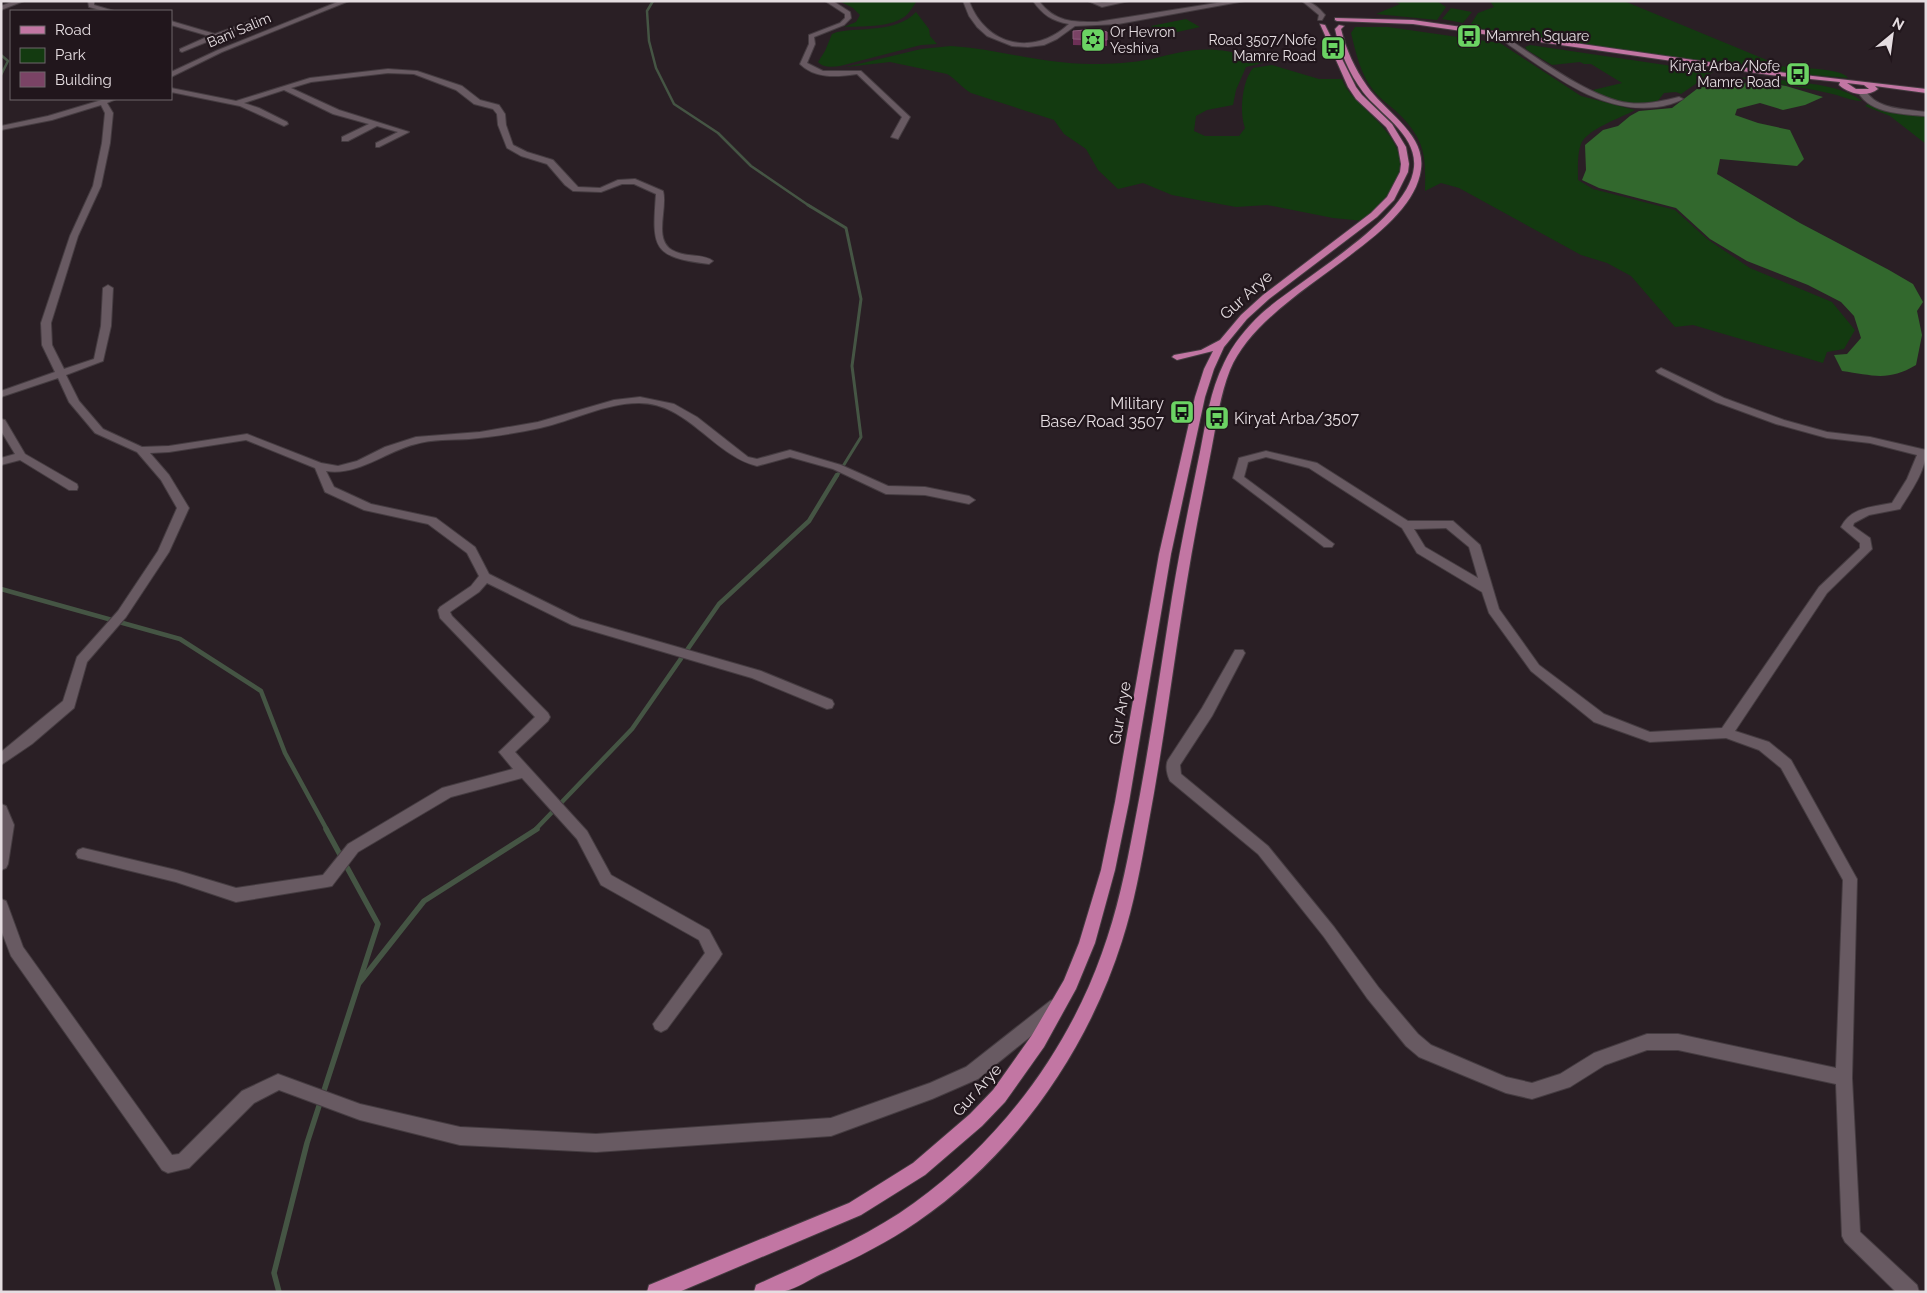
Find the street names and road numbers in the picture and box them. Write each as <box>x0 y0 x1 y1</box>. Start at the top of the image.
street label: Bani Salim <box>205 9 273 51</box>
street label: Gur Arye <box>1216 267 1276 323</box>
street label: Gur Arye <box>1105 680 1135 746</box>
street label: Gur Arye <box>949 1060 1005 1120</box>

